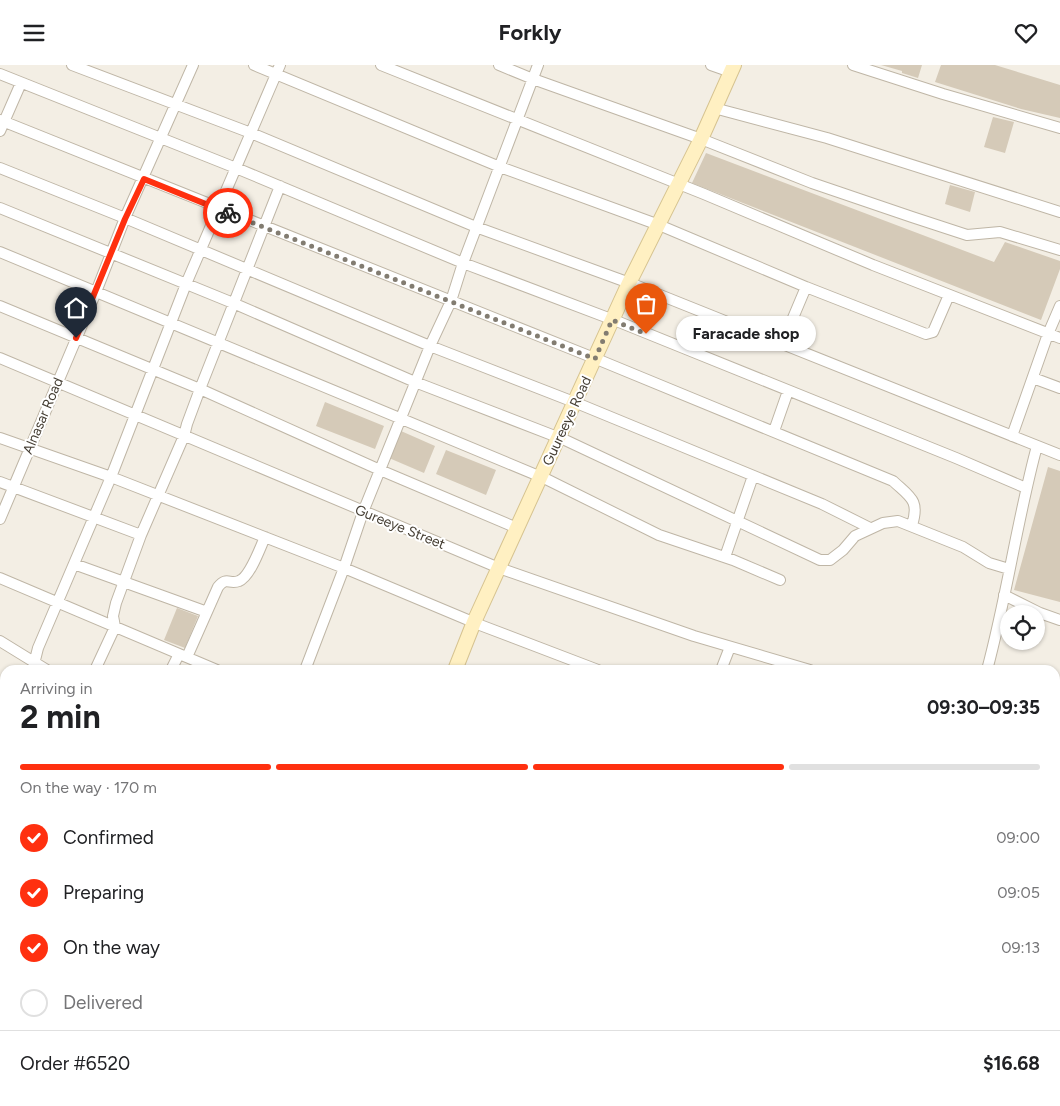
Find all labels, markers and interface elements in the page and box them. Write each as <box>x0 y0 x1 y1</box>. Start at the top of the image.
icon: menu <box>20 19 48 47</box>
text: Forkly <box>498 19 562 46</box>
icon: heart <box>1012 19 1040 47</box>
courier <box>203 188 253 238</box>
icon: bike <box>214 199 242 227</box>
pin <box>625 283 667 334</box>
pin <box>55 287 97 338</box>
icon: bag <box>632 290 660 318</box>
icon: home <box>62 294 90 322</box>
callout: Faracade shop <box>676 317 816 351</box>
text: Faracade shop <box>693 324 799 343</box>
street label: Guureeye Road <box>539 374 595 468</box>
street label: Alnasar Road <box>19 375 67 457</box>
street label: Gureeye Street <box>352 501 448 553</box>
map controls <box>1000 605 1045 650</box>
button: locate <box>1000 605 1045 650</box>
text: Arriving in <box>20 679 92 698</box>
text: 09:30–09:35 <box>927 696 1040 719</box>
text: 2 min <box>20 698 101 736</box>
text: On the way · 170 m <box>20 778 157 797</box>
icon: check <box>20 824 48 852</box>
text: Confirmed <box>63 826 154 849</box>
text: 09:00 <box>996 828 1040 847</box>
icon: check <box>20 879 48 907</box>
text: Preparing <box>63 881 144 904</box>
text: 09:05 <box>997 883 1040 902</box>
icon: check <box>20 934 48 962</box>
text: On the way <box>63 936 160 959</box>
text: 09:13 <box>1001 938 1040 957</box>
text: Delivered <box>63 991 143 1014</box>
text: Order #6520 <box>20 1052 130 1075</box>
text: $16.68 <box>983 1052 1040 1075</box>

